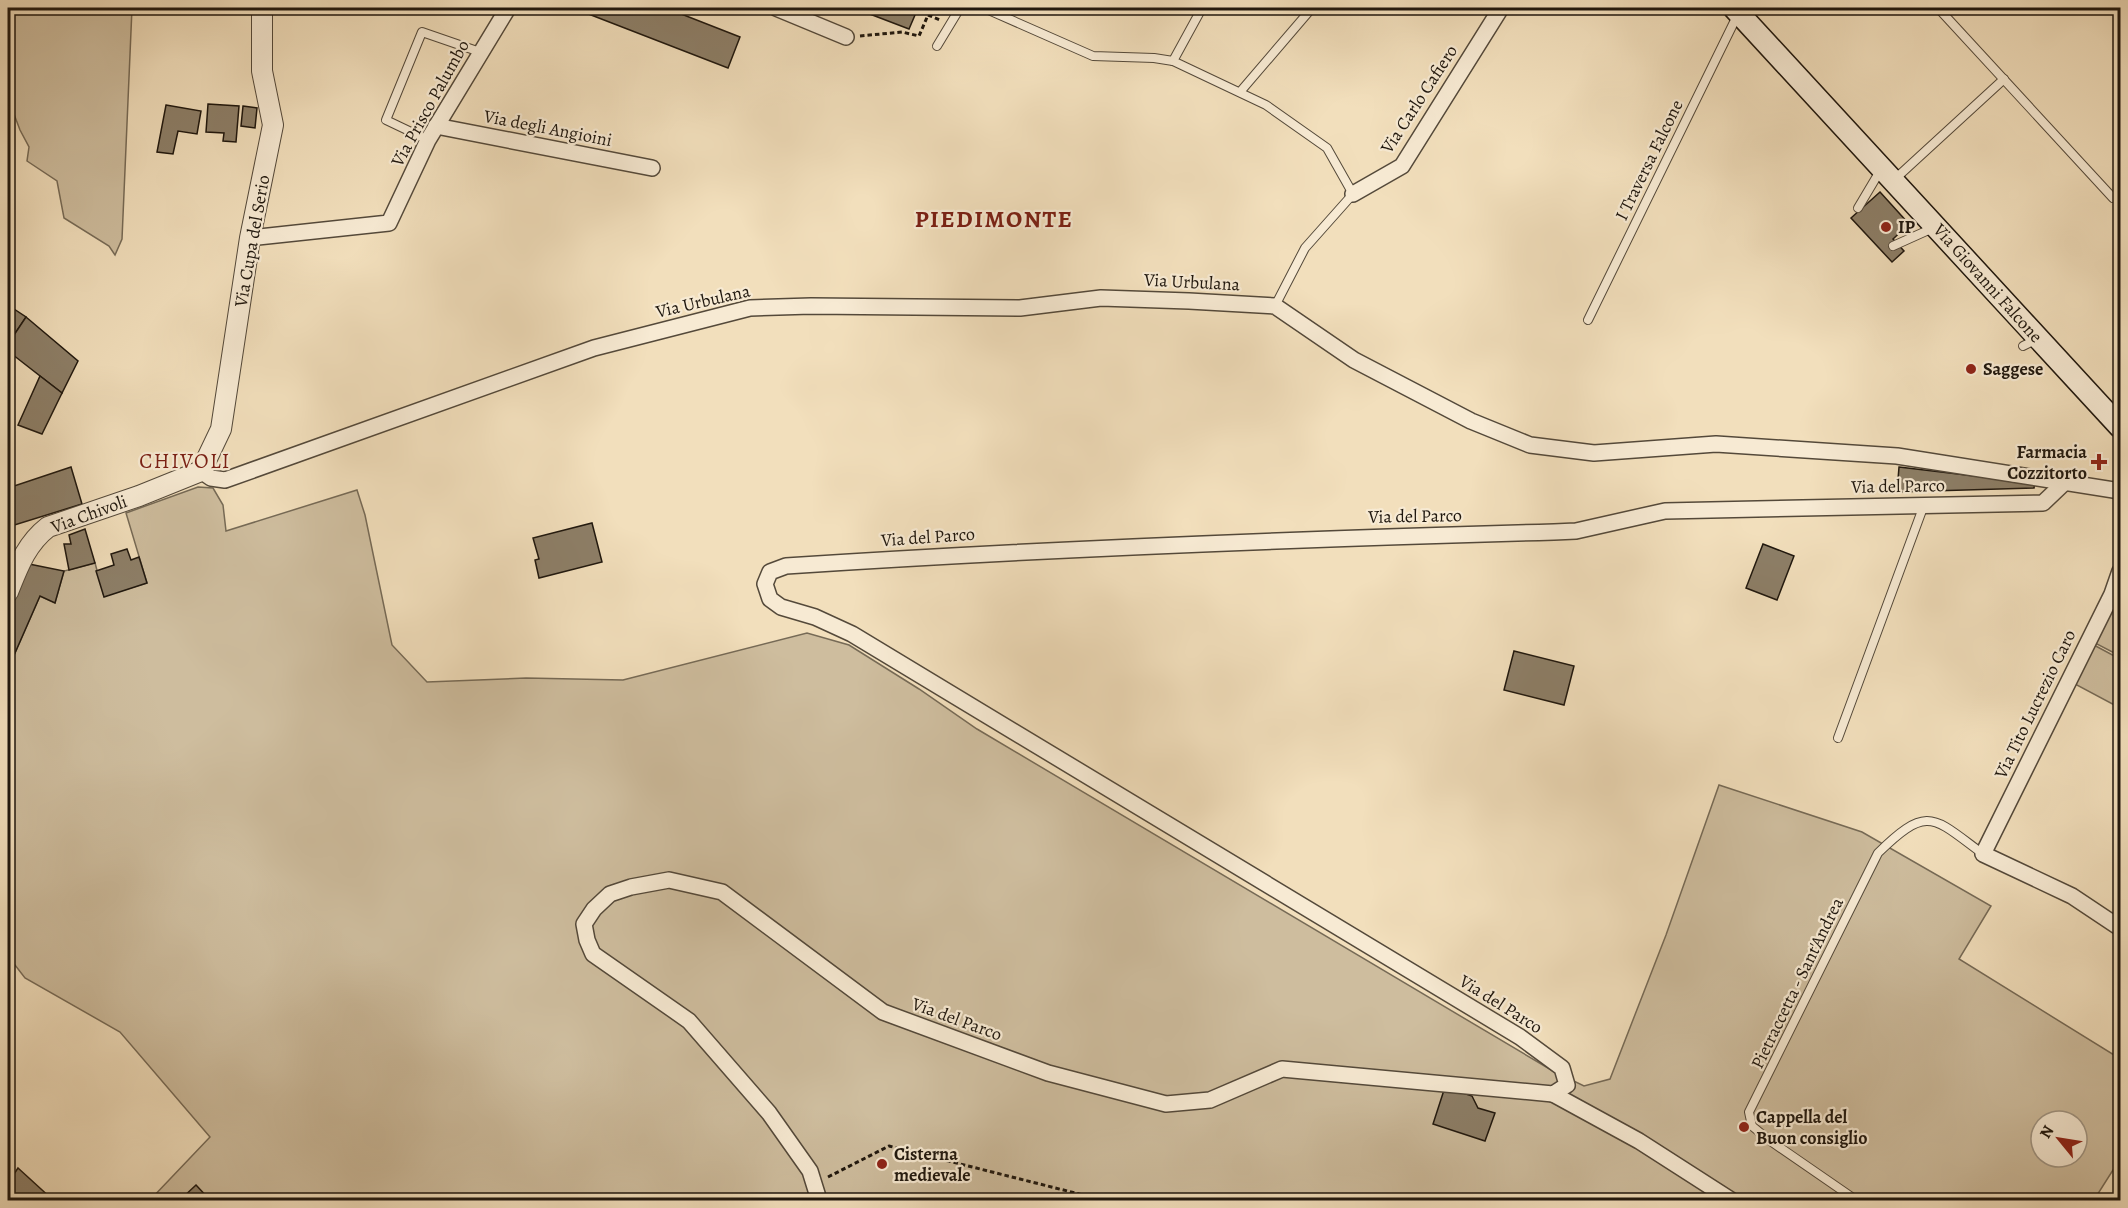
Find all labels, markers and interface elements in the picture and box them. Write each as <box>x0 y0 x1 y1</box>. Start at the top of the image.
street label: Via Prisco Palumbo <box>385 35 475 171</box>
street label: Via Carlo Cafiero <box>1374 40 1463 159</box>
street label: I Traversa Falcone <box>1609 96 1689 224</box>
street label: Via degli Angioini <box>481 104 614 152</box>
street label: Via Cupa del Serio <box>228 173 275 310</box>
district label: PIEDIMONTE <box>915 203 1073 235</box>
place label: IP <box>1898 215 1916 239</box>
street label: Via Giovanni Falcone <box>1927 218 2048 348</box>
marker: IP <box>1879 220 1893 234</box>
street label: Via Urbulana <box>1142 267 1241 297</box>
street label: Via Urbulana <box>653 278 753 324</box>
place label: Saggese <box>1983 357 2043 381</box>
marker: Saggese <box>1964 362 1978 376</box>
place label: Farmacia Cozzitorto <box>2007 440 2087 485</box>
district label: CHIVOLI <box>139 447 231 475</box>
marker: Farmacia Cozzitorto <box>2092 455 2106 469</box>
street label: Via del Parco <box>1850 473 1945 499</box>
street label: Via Chivoli <box>47 489 130 539</box>
street label: Via del Parco <box>1367 503 1462 529</box>
street label: Via del Parco <box>879 522 976 552</box>
street label: Via Tito Lucrezio Caro <box>1988 626 2081 783</box>
street label: Pietraccetta - Sant'Andrea <box>1745 893 1849 1073</box>
street label: Via del Parco <box>1454 968 1547 1039</box>
street label: Via del Parco <box>908 991 1005 1046</box>
place label: Cappella del Buon consiglio <box>1756 1105 1868 1150</box>
north arrow <box>2029 1109 2089 1169</box>
marker: Cappella del Buon consiglio <box>1737 1120 1751 1134</box>
text: N <box>2034 1121 2059 1143</box>
place label: Cisterna medievale <box>894 1142 971 1187</box>
marker: Cisterna medievale <box>875 1157 889 1171</box>

